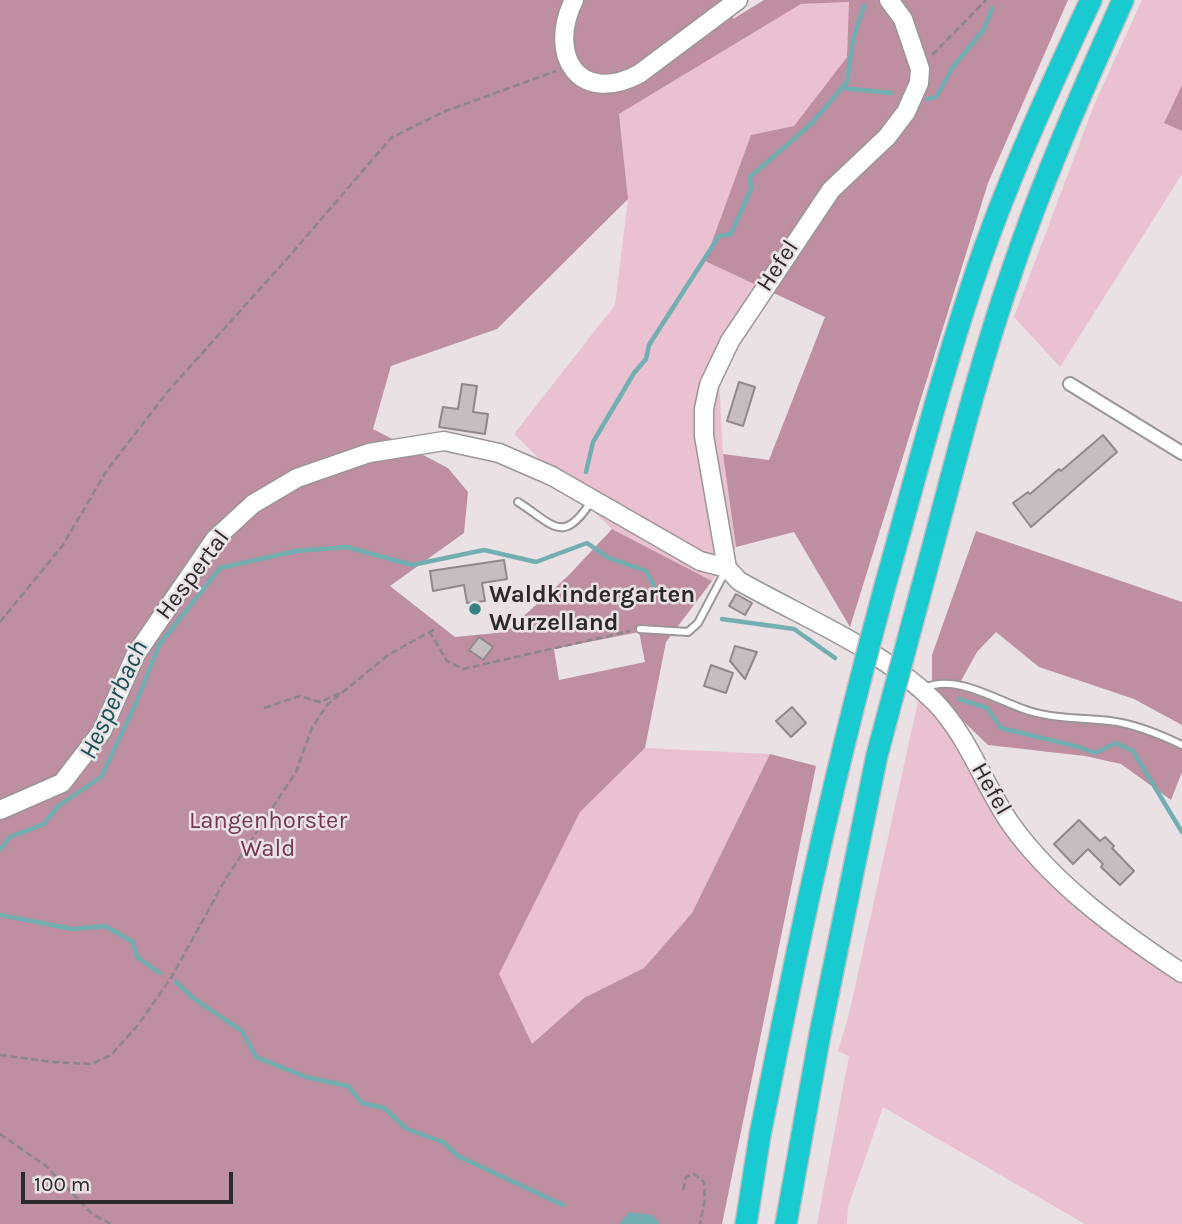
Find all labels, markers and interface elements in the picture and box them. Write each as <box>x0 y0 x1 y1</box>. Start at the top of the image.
street label: Hefel <box>751 235 805 297</box>
street label: Hespertal <box>150 524 236 626</box>
place label: Waldkindergarten Wurzelland <box>489 581 695 637</box>
marker: Waldkindergarten Wurzelland <box>467 601 483 617</box>
water label: Hesperbach <box>73 635 155 765</box>
street label: Hefel <box>965 758 1017 820</box>
park label: Langenhorster Wald <box>189 807 347 863</box>
scale bar <box>24 1158 236 1202</box>
text: 100 m <box>34 1172 91 1196</box>

